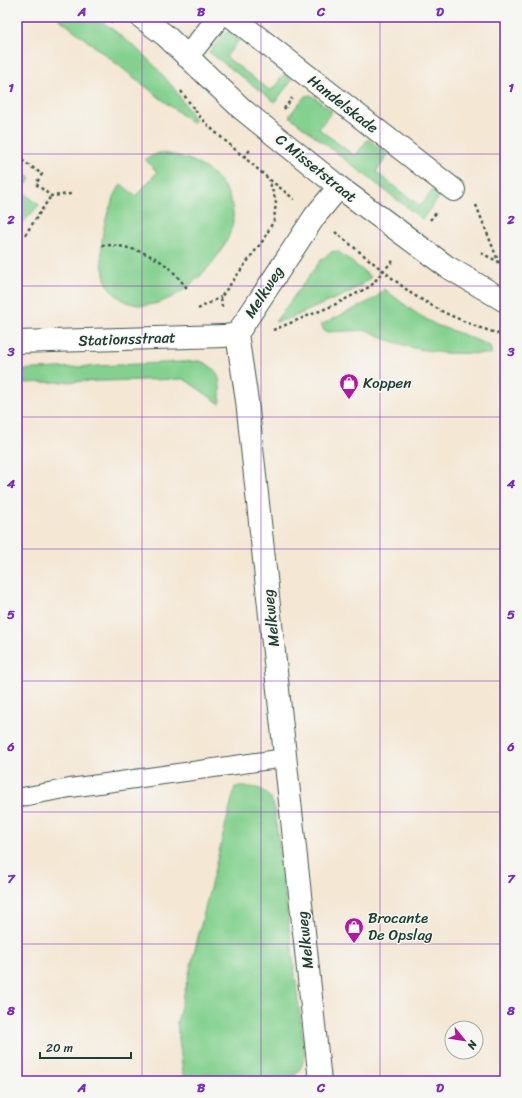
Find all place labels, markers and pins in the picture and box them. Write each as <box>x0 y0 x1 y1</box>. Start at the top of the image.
place label: Koppen <box>363 370 411 396</box>
shop icon: Koppen <box>338 372 360 400</box>
place label: Brocante De Opslag <box>368 905 433 948</box>
shop icon: Brocante De Opslag <box>343 916 365 944</box>

